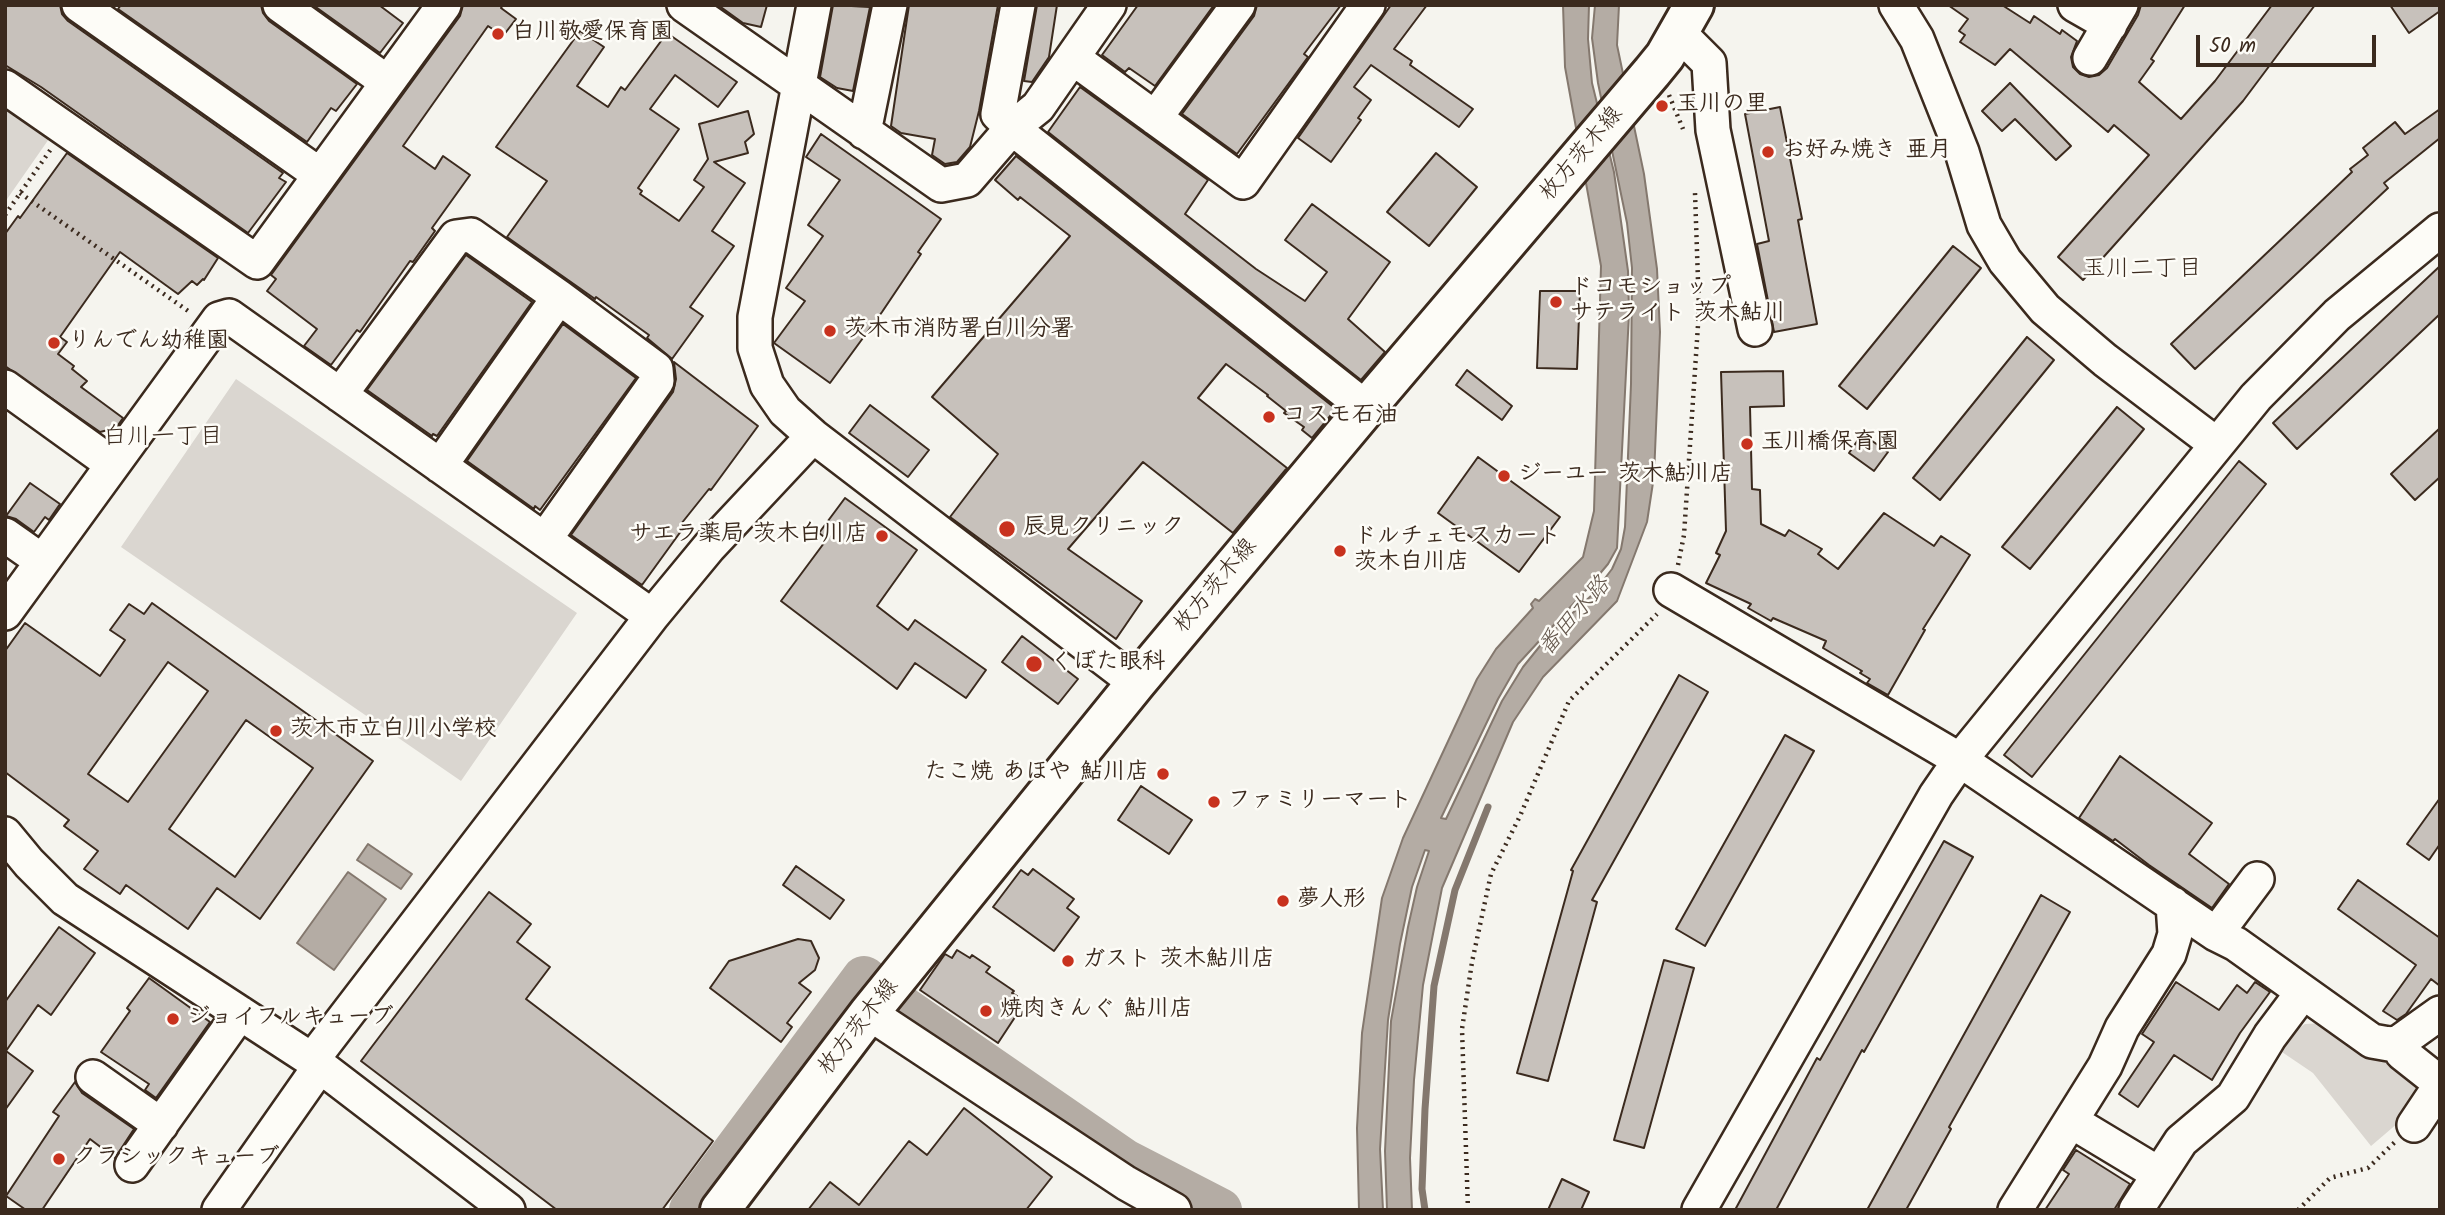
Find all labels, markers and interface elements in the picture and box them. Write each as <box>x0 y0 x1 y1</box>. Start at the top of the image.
place label: 白川敬愛保育園 <box>512 20 673 48</box>
scale bar <box>2200 21 2380 65</box>
marker: 白川敬愛保育園 <box>490 26 506 42</box>
text: 50 m <box>2209 30 2256 63</box>
place label: 玉川の里 <box>1676 92 1768 120</box>
marker: 玉川の里 <box>1654 98 1670 114</box>
street label: 枚方茨木線 <box>1535 102 1631 208</box>
place label: お好み焼き 亜月 <box>1782 138 1952 166</box>
marker: お好み焼き 亜月 <box>1760 144 1776 160</box>
district label: 玉川二丁目 <box>2082 257 2202 285</box>
place label: ドコモショップ サテライト 茨木鮎川 <box>1570 275 1786 329</box>
marker: ドコモショップ サテライト 茨木鮎川 <box>1548 294 1564 310</box>
place label: 茨木市消防署白川分署 <box>844 317 1074 345</box>
marker: 茨木市消防署白川分署 <box>822 323 838 339</box>
place label: りんでん幼稚園 <box>68 329 229 357</box>
marker: りんでん幼稚園 <box>46 335 62 351</box>
place label: コスモ石油 <box>1283 403 1398 431</box>
marker: コスモ石油 <box>1261 409 1277 425</box>
district label: 白川一丁目 <box>103 425 223 453</box>
place label: 玉川橋保育園 <box>1761 430 1899 458</box>
marker: 玉川橋保育園 <box>1739 436 1755 452</box>
place label: ジーユー 茨木鮎川店 <box>1518 462 1733 490</box>
marker: ジーユー 茨木鮎川店 <box>1496 468 1512 484</box>
place label: 辰見クリニック <box>1023 515 1184 543</box>
marker: 辰見クリニック <box>997 519 1017 539</box>
place label: サエラ薬局 茨木白川店 <box>629 522 868 550</box>
place label: ドルチェモスカート 茨木白川店 <box>1354 524 1561 578</box>
marker: サエラ薬局 茨木白川店 <box>874 528 890 544</box>
street label: 枚方茨木線 <box>1169 534 1265 640</box>
marker: ドルチェモスカート 茨木白川店 <box>1332 543 1348 559</box>
water label: 番田水路 <box>1534 572 1618 664</box>
place label: くぼた眼科 <box>1050 650 1165 678</box>
marker: くぼた眼科 <box>1024 654 1044 674</box>
place label: 茨木市立白川小学校 <box>290 717 497 745</box>
marker: 茨木市立白川小学校 <box>268 723 284 739</box>
place label: たこ焼 あほや 鮎川店 <box>924 760 1149 788</box>
marker: たこ焼 あほや 鮎川店 <box>1155 766 1171 782</box>
place label: ファミリーマート <box>1228 788 1412 816</box>
marker: ファミリーマート <box>1206 794 1222 810</box>
place label: 夢人形 <box>1297 887 1366 915</box>
marker: 夢人形 <box>1275 893 1291 909</box>
place label: ガスト 茨木鮎川店 <box>1082 947 1275 975</box>
marker: ガスト 茨木鮎川店 <box>1060 953 1076 969</box>
street label: 枚方茨木線 <box>814 974 906 1082</box>
place label: 焼肉きんぐ 鮎川店 <box>1000 997 1193 1025</box>
marker: 焼肉きんぐ 鮎川店 <box>978 1003 994 1019</box>
place label: ジョイフルキューブ <box>187 1005 394 1033</box>
marker: ジョイフルキューブ <box>165 1011 181 1027</box>
place label: クラシックキューブ <box>73 1145 280 1173</box>
marker: クラシックキューブ <box>51 1151 67 1167</box>

